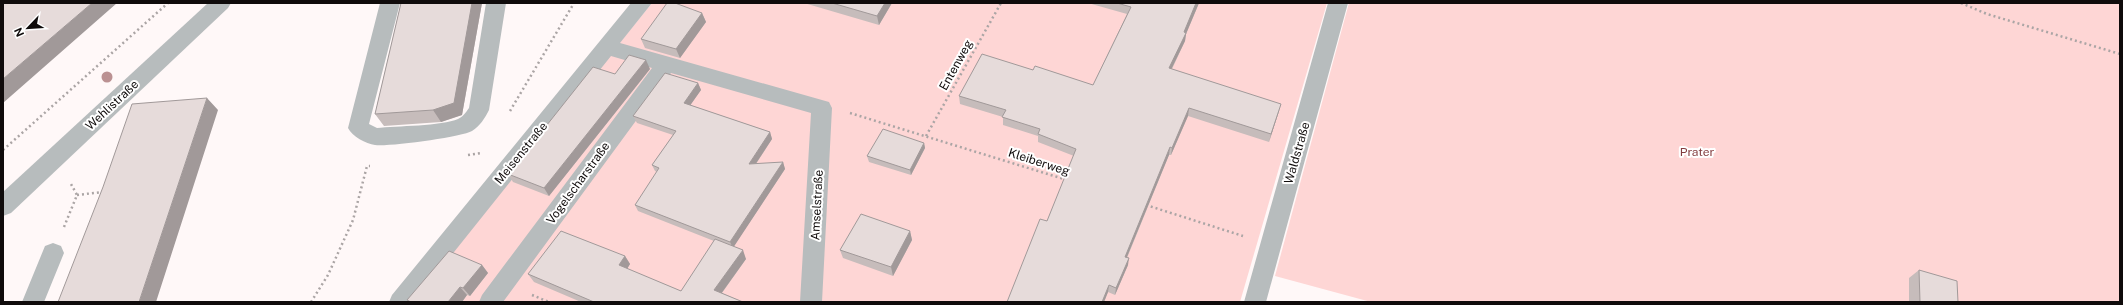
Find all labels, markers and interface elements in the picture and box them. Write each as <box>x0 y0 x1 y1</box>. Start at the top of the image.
north arrow <box>8 8 48 48</box>
text: N <box>12 26 26 39</box>
street label: Entenweg <box>936 37 976 93</box>
street label: Wehlistraße <box>83 77 141 133</box>
street label: Meisenstraße <box>492 119 550 187</box>
street label: Waldstraße <box>1282 120 1313 186</box>
street label: Vogelscharstraße <box>544 139 613 227</box>
park label: Prater <box>1680 145 1715 159</box>
street label: Kleiberweg <box>1007 146 1071 178</box>
street label: Amselstraße <box>808 169 826 241</box>

